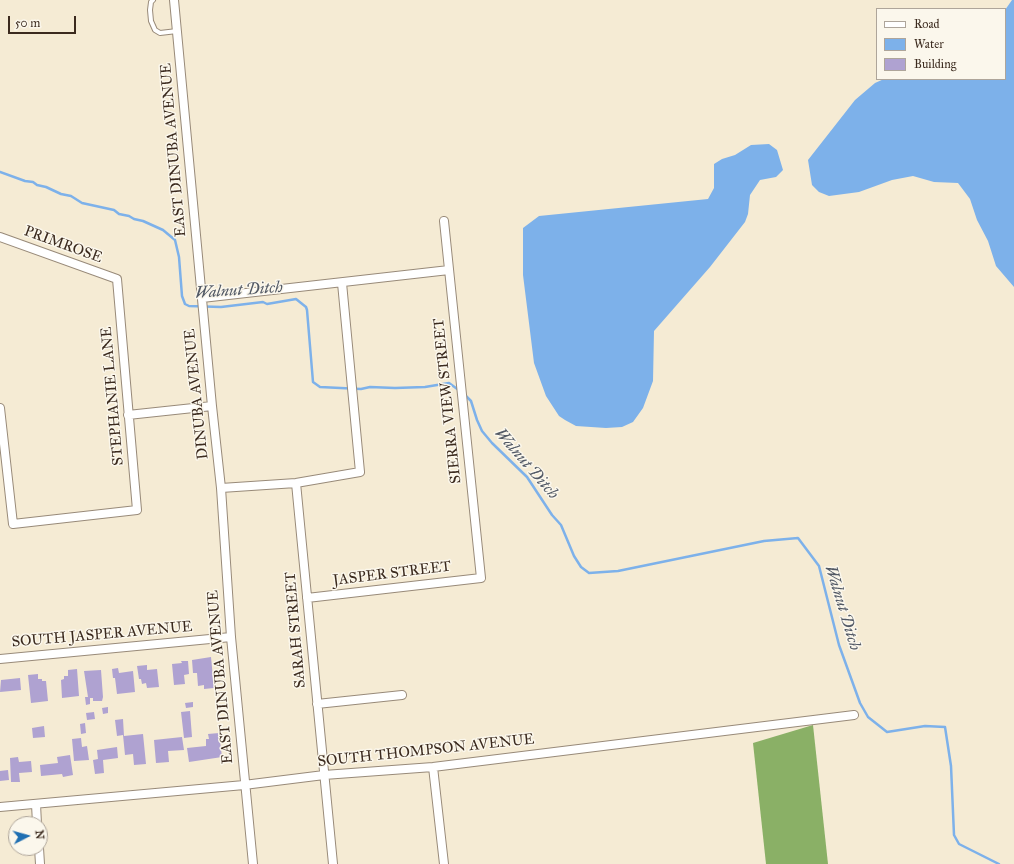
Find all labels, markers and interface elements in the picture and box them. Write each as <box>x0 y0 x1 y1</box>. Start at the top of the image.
scale bar <box>10 8 78 34</box>
legend <box>876 8 1006 80</box>
text: 50 m <box>15 16 40 30</box>
text: Road <box>914 17 940 31</box>
text: Water <box>914 37 944 51</box>
text: Building <box>914 57 956 71</box>
street label: EAST DINUBA AVENUE <box>157 62 191 238</box>
street label: PRIMROSE <box>21 223 105 267</box>
water label: Walnut Ditch <box>194 278 284 304</box>
street label: SIERRA VIEW STREET <box>430 317 466 485</box>
street label: STEPHANIE LANE <box>98 326 128 466</box>
street label: DINUBA AVENUE <box>181 328 213 460</box>
water label: Walnut Ditch <box>490 425 562 503</box>
street label: JASPER STREET <box>332 558 452 590</box>
water label: Walnut Ditch <box>820 563 864 653</box>
street label: SARAH STREET <box>282 571 310 689</box>
street label: EAST DINUBA AVENUE <box>204 589 238 765</box>
street label: SOUTH JASPER AVENUE <box>11 618 193 652</box>
street label: SOUTH THOMPSON AVENUE <box>317 731 535 771</box>
north arrow <box>8 816 48 856</box>
text: N <box>32 829 46 840</box>

